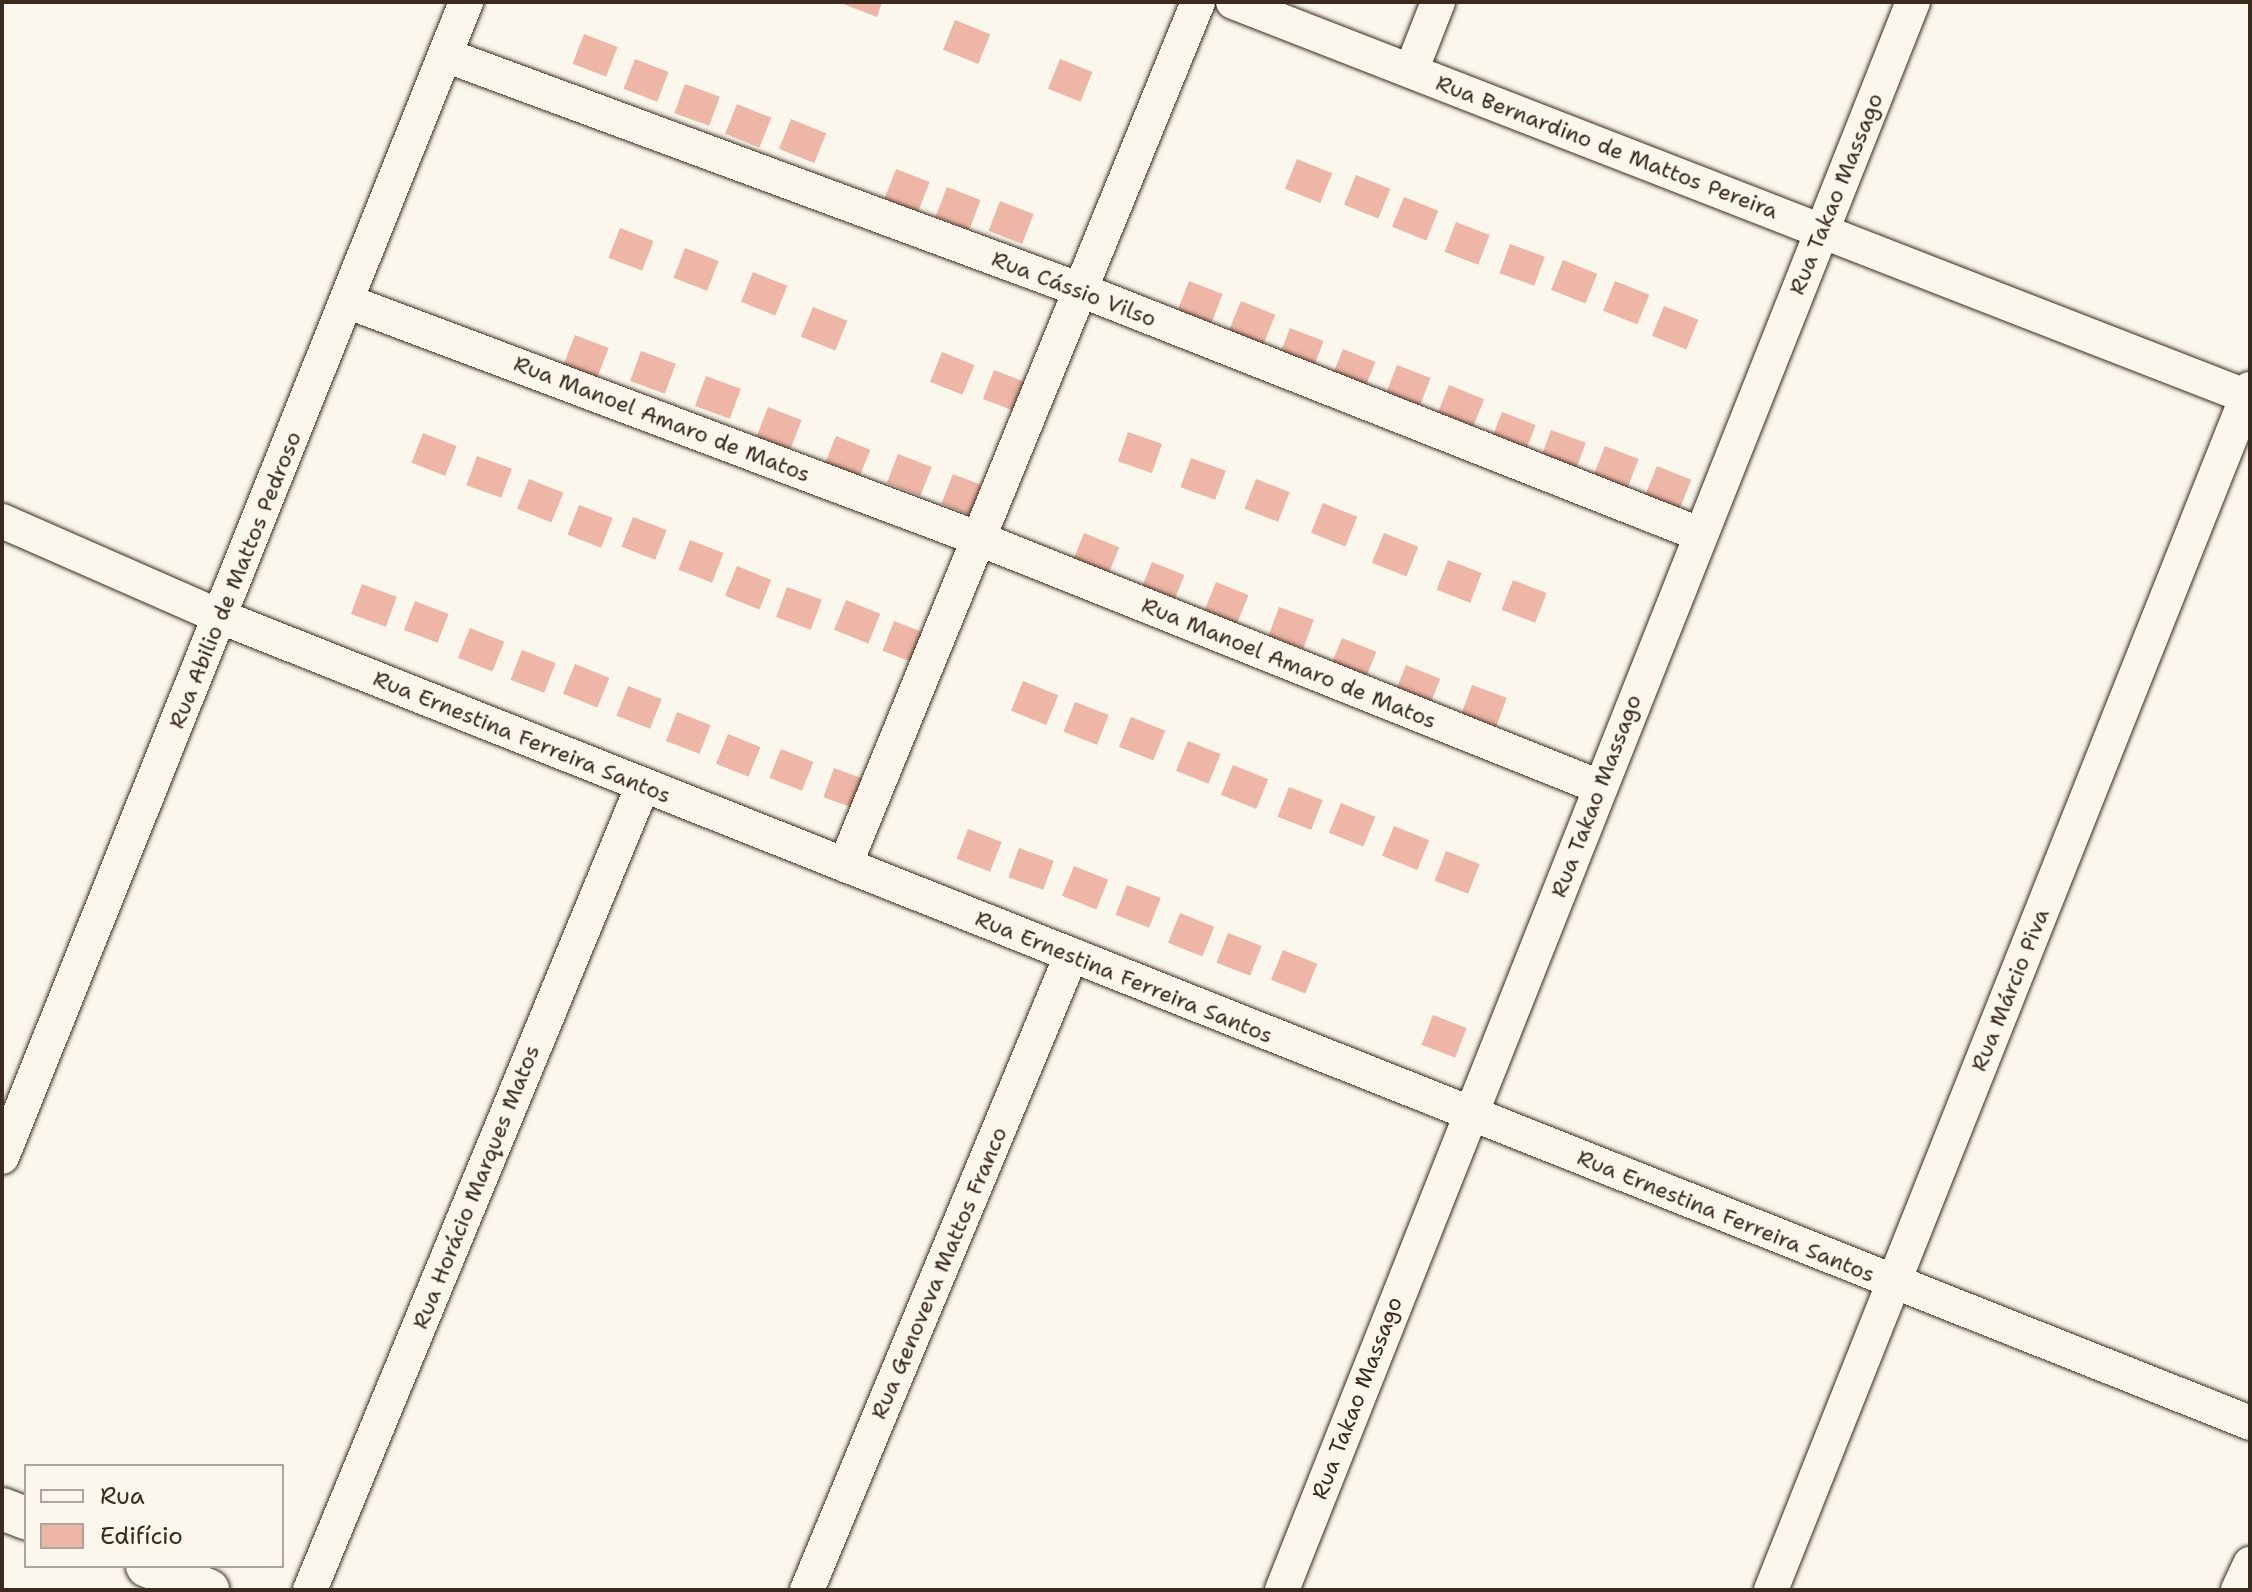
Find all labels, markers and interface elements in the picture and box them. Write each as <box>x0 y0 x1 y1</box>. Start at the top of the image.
street label: Rua Bernardino de Mattos Pereira <box>1432 69 1782 225</box>
street label: Rua Takao Massago <box>1783 89 1889 299</box>
street label: Rua Cássio Vilso <box>988 245 1160 333</box>
street label: Rua Manoel Amaro de Matos <box>510 350 814 488</box>
street label: Rua Abilio de Mattos Pedroso <box>163 428 307 732</box>
street label: Rua Manoel Amaro de Matos <box>1138 592 1440 734</box>
street label: Rua Ernestina Ferreira Santos <box>369 665 675 809</box>
street label: Rua Takao Massago <box>1545 691 1647 901</box>
street label: Rua Ernestina Ferreira Santos <box>971 905 1277 1049</box>
street label: Rua Márcio Piva <box>1965 905 2055 1075</box>
street label: Rua Horácio Marques Matos <box>407 1041 545 1333</box>
street label: Rua Genoveva Mattos Franco <box>865 1123 1013 1423</box>
street label: Rua Ernestina Ferreira Santos <box>1573 1144 1879 1288</box>
street label: Rua Takao Massago <box>1306 1293 1408 1503</box>
legend <box>24 1464 284 1568</box>
text: Rua <box>100 1480 145 1512</box>
text: Edifício <box>100 1520 183 1552</box>

